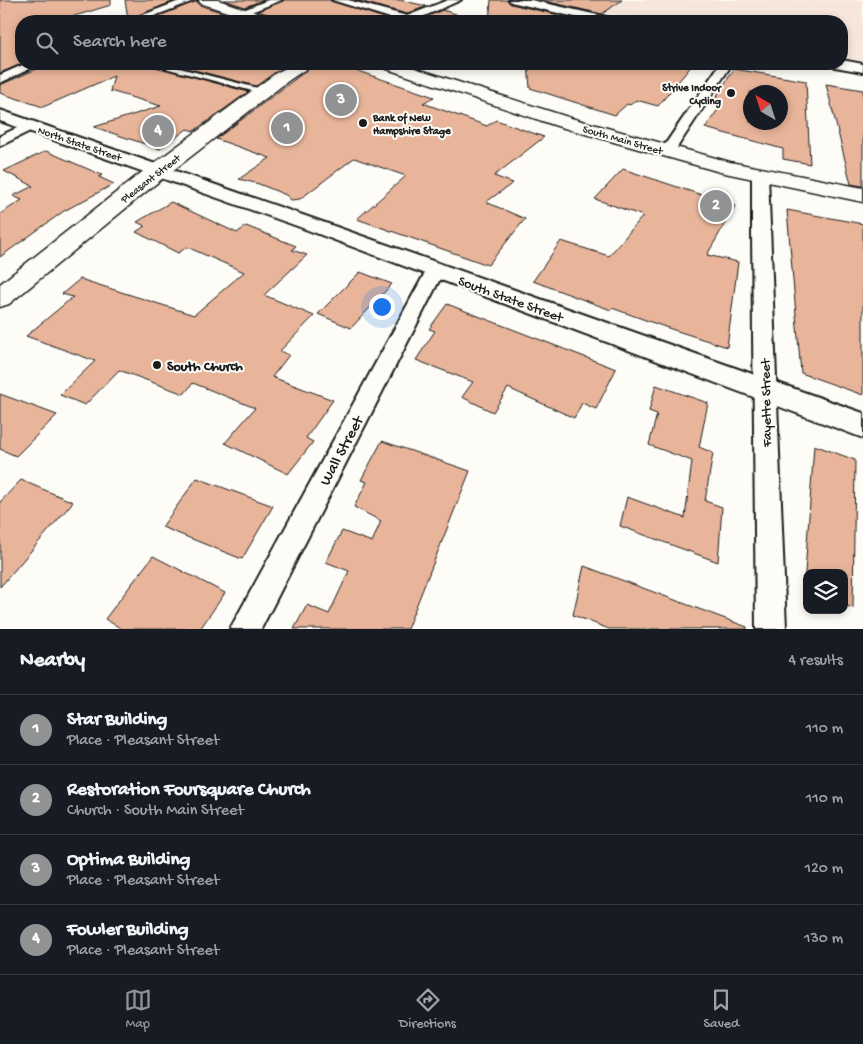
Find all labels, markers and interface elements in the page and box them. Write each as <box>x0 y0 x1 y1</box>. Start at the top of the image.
search box <box>15 15 848 70</box>
icon: search <box>33 29 61 57</box>
text: Search here <box>73 31 167 54</box>
pin: 3 <box>325 81 357 119</box>
place label: Strive Indoor Cycling <box>662 82 722 109</box>
north arrow <box>743 85 788 130</box>
marker: Strive Indoor Cycling <box>725 87 737 99</box>
pin: 1 <box>271 109 303 147</box>
pin: 4 <box>142 112 174 150</box>
place label: Bank of New Hampshire Stage <box>372 112 452 139</box>
marker: Bank of New Hampshire Stage <box>357 117 369 129</box>
street label: South Main Street <box>581 124 665 158</box>
street label: North State Street <box>36 125 124 165</box>
street label: Pleasant Street <box>118 152 185 207</box>
pin: 2 <box>700 187 732 225</box>
street label: South State Street <box>455 273 566 328</box>
your location <box>369 294 395 320</box>
street label: Fayette Street <box>758 357 777 448</box>
marker: South Church <box>151 359 163 371</box>
place label: South Church <box>167 359 243 376</box>
street label: Wall Street <box>317 412 370 490</box>
map controls <box>803 569 848 614</box>
button: layers <box>803 569 848 614</box>
text: Nearby <box>20 649 85 674</box>
text: 4 results <box>788 652 843 671</box>
text: Star Building <box>67 709 167 732</box>
text: 1 <box>33 720 39 739</box>
text: 110 m <box>806 720 843 739</box>
text: Place · Pleasant Street <box>67 732 219 751</box>
text: Restoration Foursquare Church <box>67 779 311 802</box>
text: 2 <box>32 790 40 809</box>
text: 110 m <box>806 790 843 809</box>
text: Church · South Main Street <box>67 802 244 821</box>
text: Optima Building <box>67 849 190 872</box>
text: 3 <box>32 860 40 879</box>
text: 120 m <box>804 860 843 879</box>
text: Place · Pleasant Street <box>67 872 219 891</box>
text: Fowler Building <box>67 919 189 942</box>
text: 4 <box>32 930 40 949</box>
text: 130 m <box>804 930 843 949</box>
text: Place · Pleasant Street <box>67 942 219 961</box>
tab: Map <box>124 986 152 1033</box>
tab: Directions <box>399 986 456 1033</box>
tab: Saved <box>703 986 739 1033</box>

